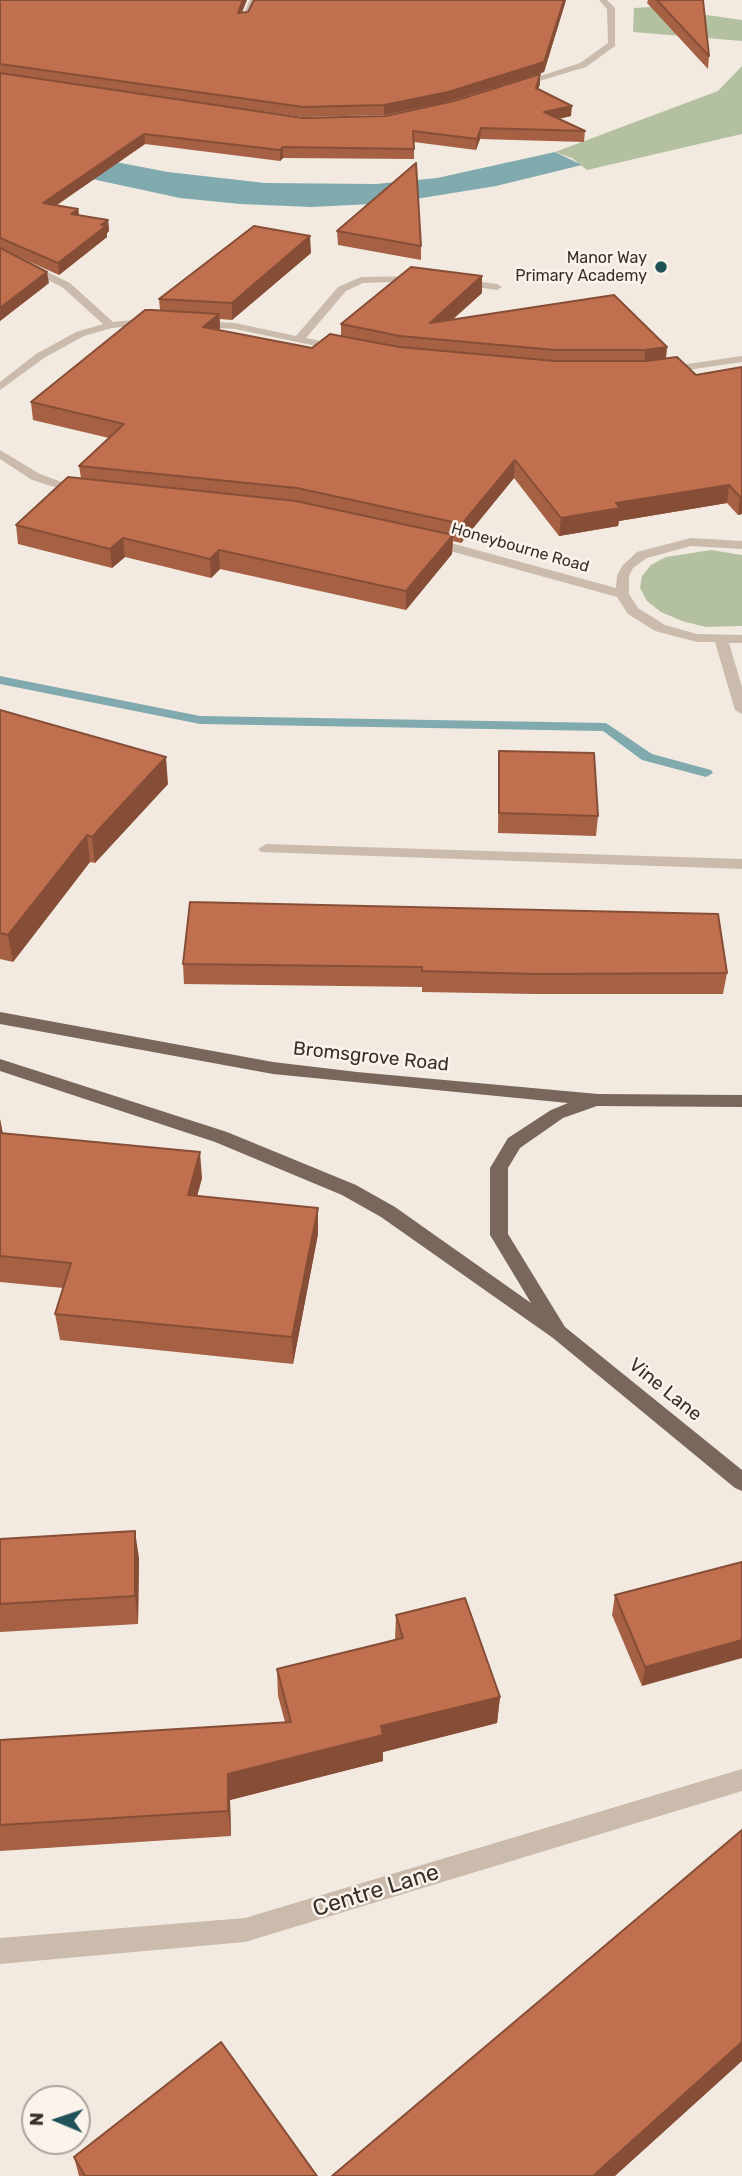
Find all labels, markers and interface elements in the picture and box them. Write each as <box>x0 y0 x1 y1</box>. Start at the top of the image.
place label: Manor Way Primary Academy <box>515 248 647 286</box>
marker: Manor Way Primary Academy <box>653 259 669 275</box>
street label: Honeybourne Road <box>449 519 591 577</box>
street label: Bromsgrove Road <box>292 1037 450 1077</box>
street label: Vine Lane <box>624 1354 706 1426</box>
street label: Centre Lane <box>310 1859 442 1923</box>
north arrow <box>21 2085 91 2155</box>
text: N <box>25 2112 48 2127</box>

